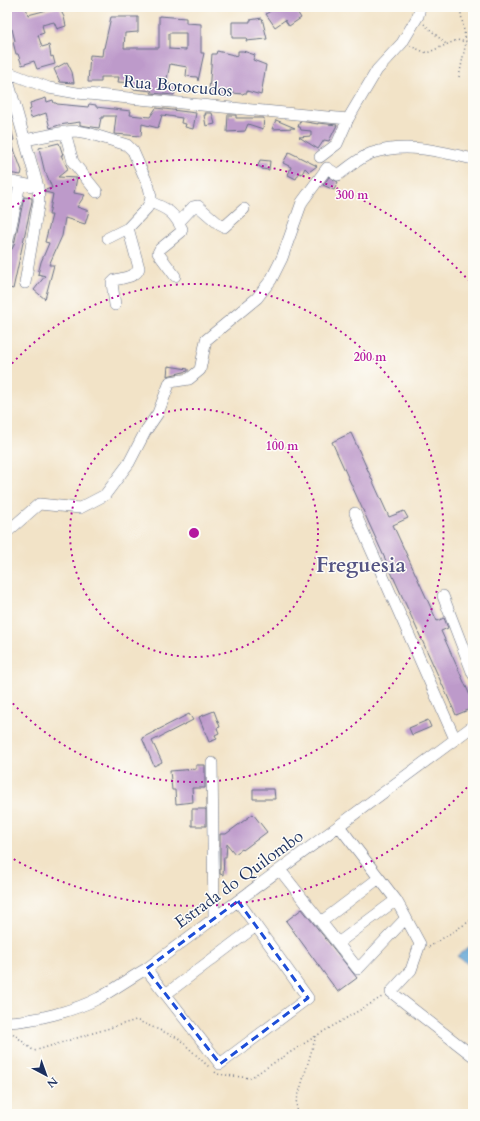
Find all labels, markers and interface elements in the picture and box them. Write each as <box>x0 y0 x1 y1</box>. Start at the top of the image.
street label: Rua Botocudos <box>123 70 234 102</box>
text: 300 m <box>336 187 369 203</box>
text: 200 m <box>354 349 387 365</box>
text: 100 m <box>266 438 299 454</box>
centre of rings <box>187 526 201 540</box>
district label: Freguesia <box>316 551 407 580</box>
street label: Estrada do Quilombo <box>170 824 308 934</box>
north arrow <box>26 1055 66 1095</box>
text: N <box>43 1073 61 1091</box>

